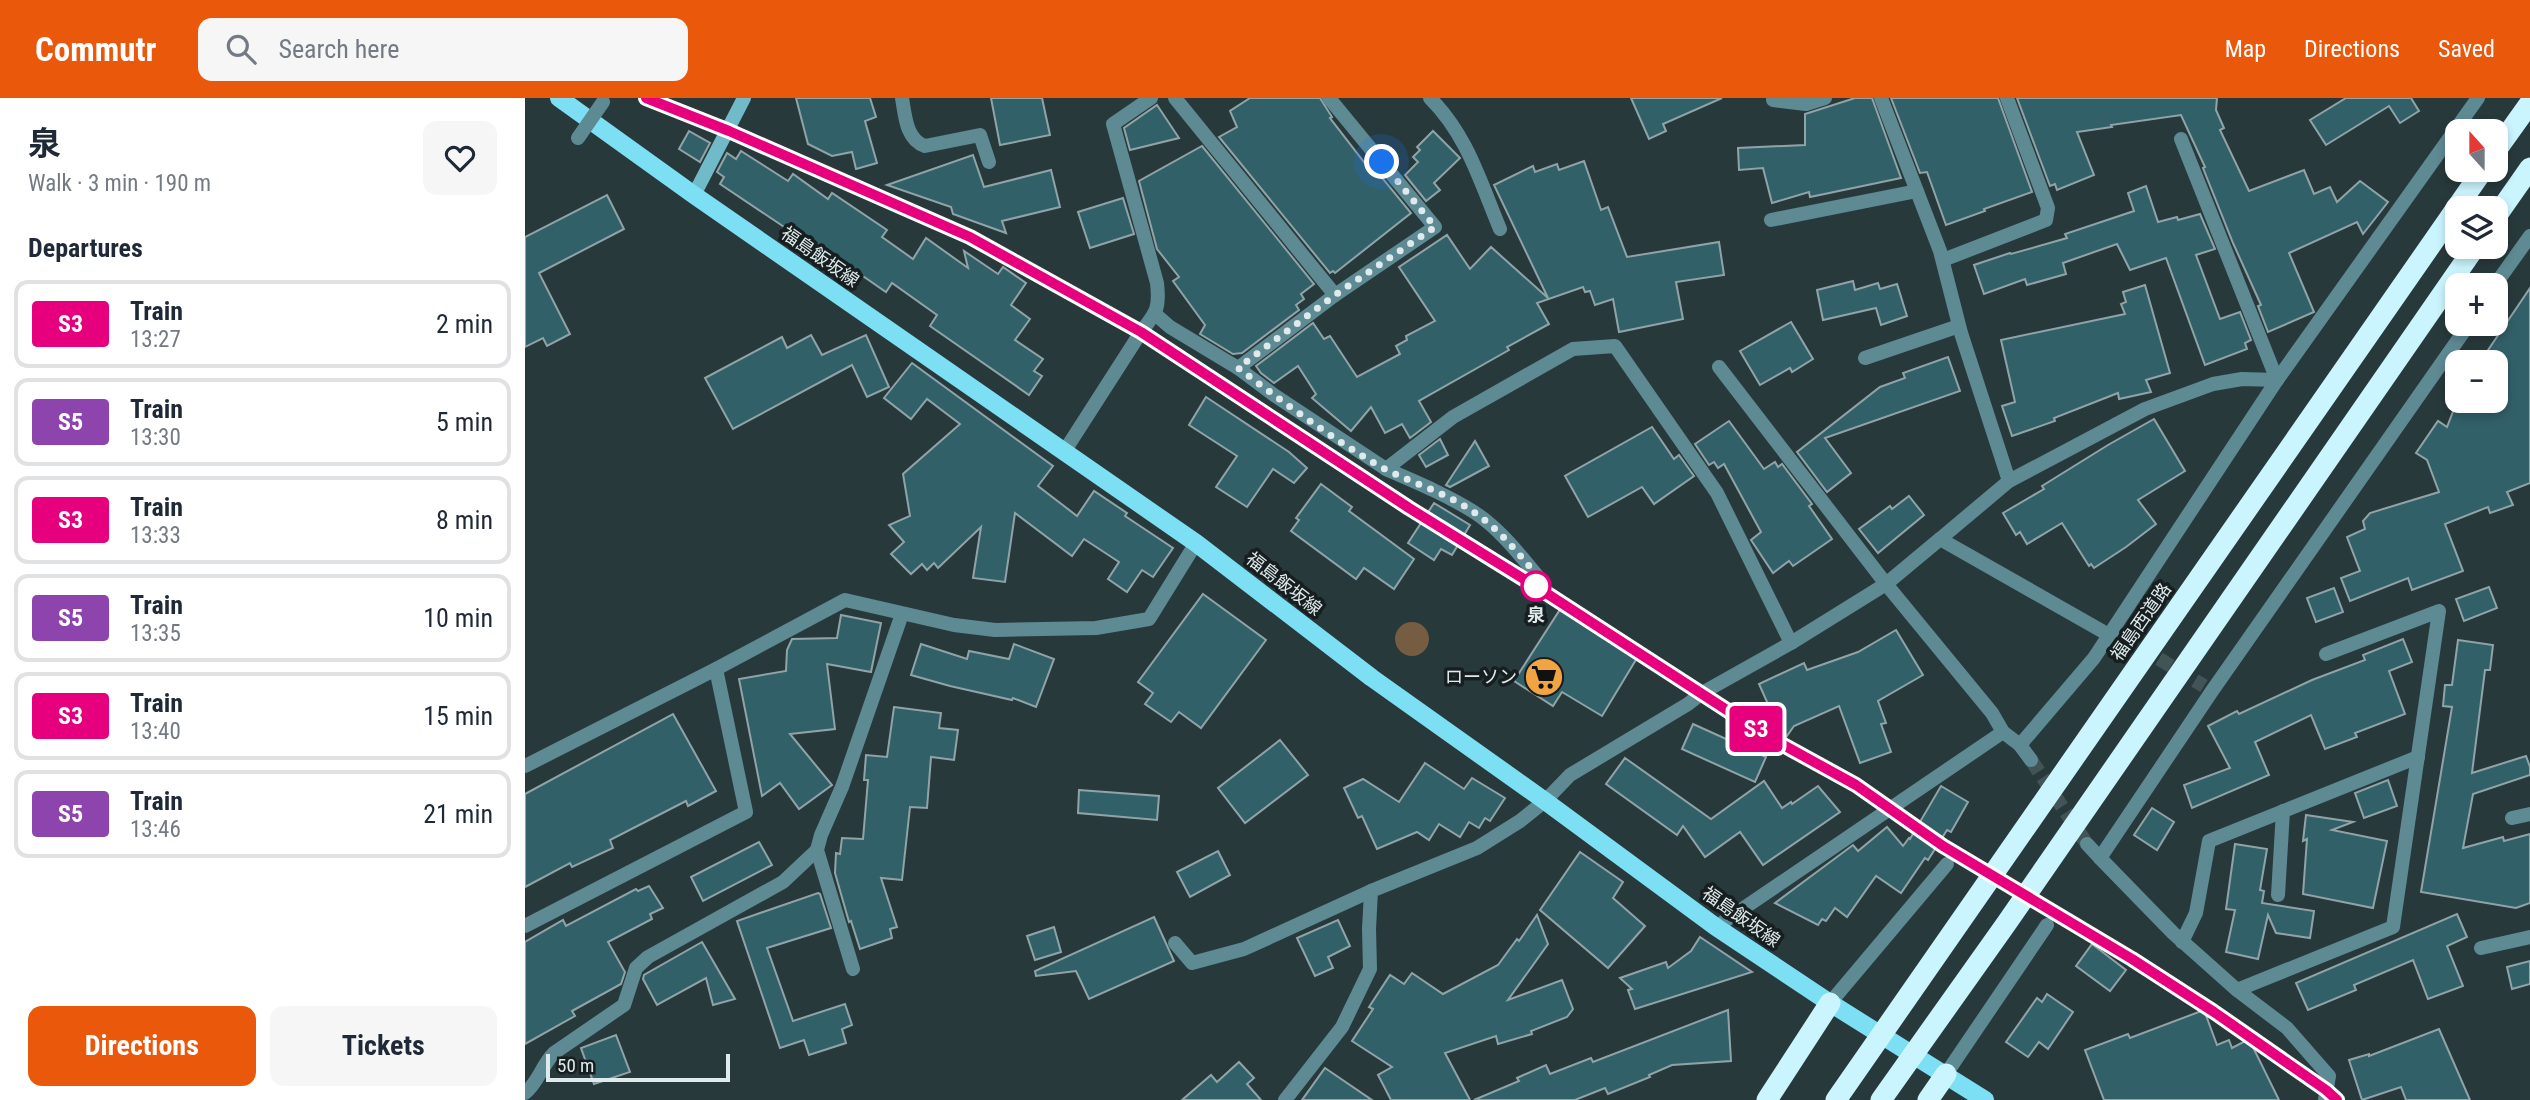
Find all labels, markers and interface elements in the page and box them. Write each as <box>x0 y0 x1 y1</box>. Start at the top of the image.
search box <box>198 18 688 81</box>
text: Commutr <box>35 30 156 69</box>
icon: search <box>222 30 260 68</box>
text: Search here <box>278 34 399 64</box>
text: Map <box>2225 35 2266 63</box>
text: Directions <box>2304 35 2400 63</box>
text: Saved <box>2438 35 2495 63</box>
north arrow <box>2445 119 2508 182</box>
map controls <box>2445 119 2508 413</box>
button: heart <box>423 121 497 195</box>
text: 泉 <box>28 124 61 163</box>
your location <box>1364 144 1399 179</box>
text: Walk · 3 min · 190 m <box>28 170 211 197</box>
button: layers <box>2445 196 2508 259</box>
street label: 福島飯坂線 <box>777 222 863 291</box>
text: Departures <box>28 233 143 263</box>
button: + <box>2445 273 2508 336</box>
text: Train <box>130 296 183 326</box>
text: 2 min <box>436 309 493 339</box>
text: S3 <box>58 310 83 338</box>
text: 13:27 <box>130 326 181 353</box>
button: − <box>2445 350 2508 413</box>
text: Train <box>130 394 183 424</box>
text: 5 min <box>436 407 493 437</box>
text: S5 <box>58 408 83 436</box>
text: 13:30 <box>130 424 181 451</box>
text: Train <box>130 492 183 522</box>
text: 8 min <box>436 505 493 535</box>
text: S3 <box>58 506 83 534</box>
text: 13:33 <box>130 522 181 549</box>
street label: 福島飯坂線 <box>1242 548 1326 620</box>
marker: 泉 <box>1521 571 1551 601</box>
street label: 福島西道路 <box>2106 579 2175 665</box>
text: Train <box>130 590 183 620</box>
text: 10 min <box>423 603 493 633</box>
text: S5 <box>58 604 83 632</box>
place label: 泉 <box>1527 604 1545 625</box>
text: 13:35 <box>130 620 181 647</box>
supermarket icon: ローソン <box>1523 656 1565 698</box>
place label: ローソン <box>1445 666 1517 687</box>
text: Train <box>130 688 183 718</box>
text: 15 min <box>423 701 493 731</box>
text: S3 <box>58 702 83 730</box>
line badge: S3 <box>1725 706 1787 752</box>
text: S3 <box>1743 715 1769 743</box>
text: 13:40 <box>130 718 181 745</box>
text: Train <box>130 786 183 816</box>
text: 21 min <box>423 799 493 829</box>
text: S5 <box>58 800 83 828</box>
text: 13:46 <box>130 816 181 843</box>
street label: 福島飯坂線 <box>1698 882 1784 951</box>
button: Directions <box>28 1006 256 1086</box>
button: Tickets <box>270 1006 497 1086</box>
scale bar <box>546 1051 730 1083</box>
text: 50 m <box>557 1054 594 1077</box>

